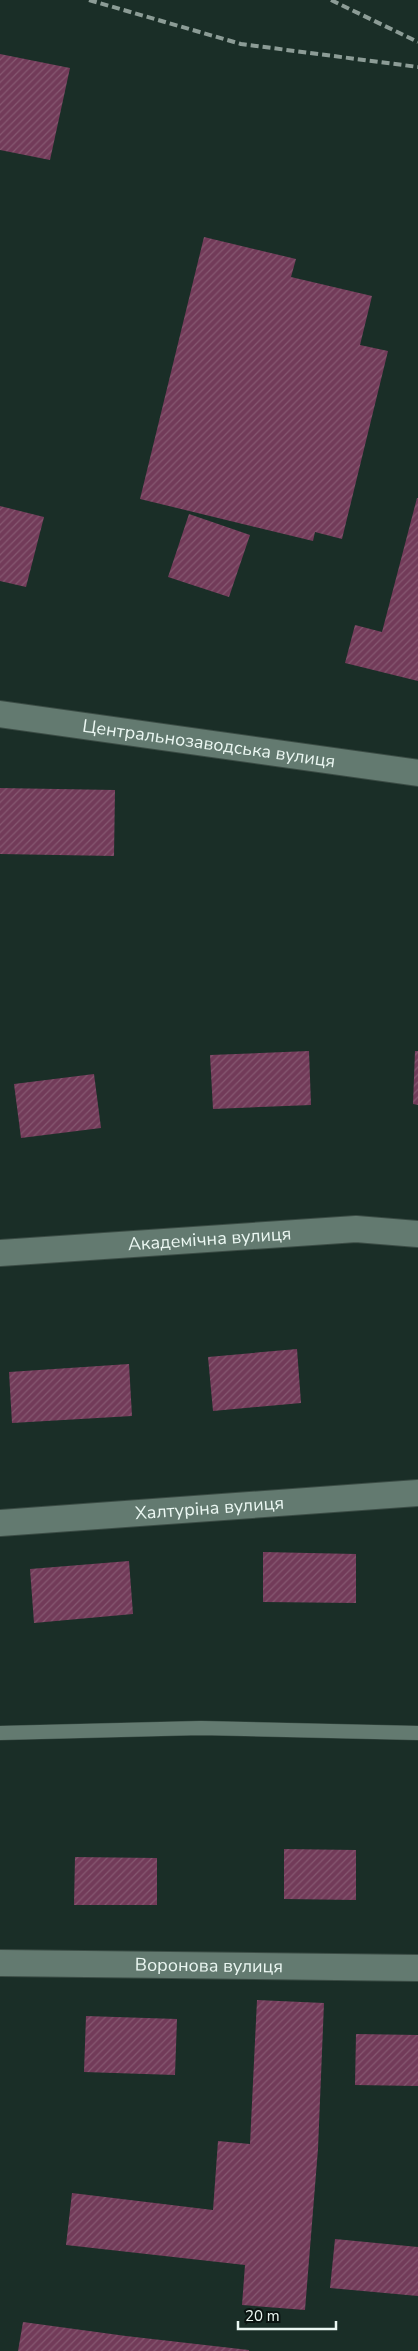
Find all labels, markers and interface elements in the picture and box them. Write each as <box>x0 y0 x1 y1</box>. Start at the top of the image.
street label: Центральнозаводська вулиця <box>81 714 337 773</box>
street label: Академічна вулиця <box>127 1221 292 1256</box>
street label: Халтуріна вулиця <box>134 1491 285 1525</box>
street label: Воронова вулиця <box>135 1953 283 1978</box>
scale bar <box>238 2298 336 2330</box>
text: 20 m <box>245 2306 280 2326</box>

